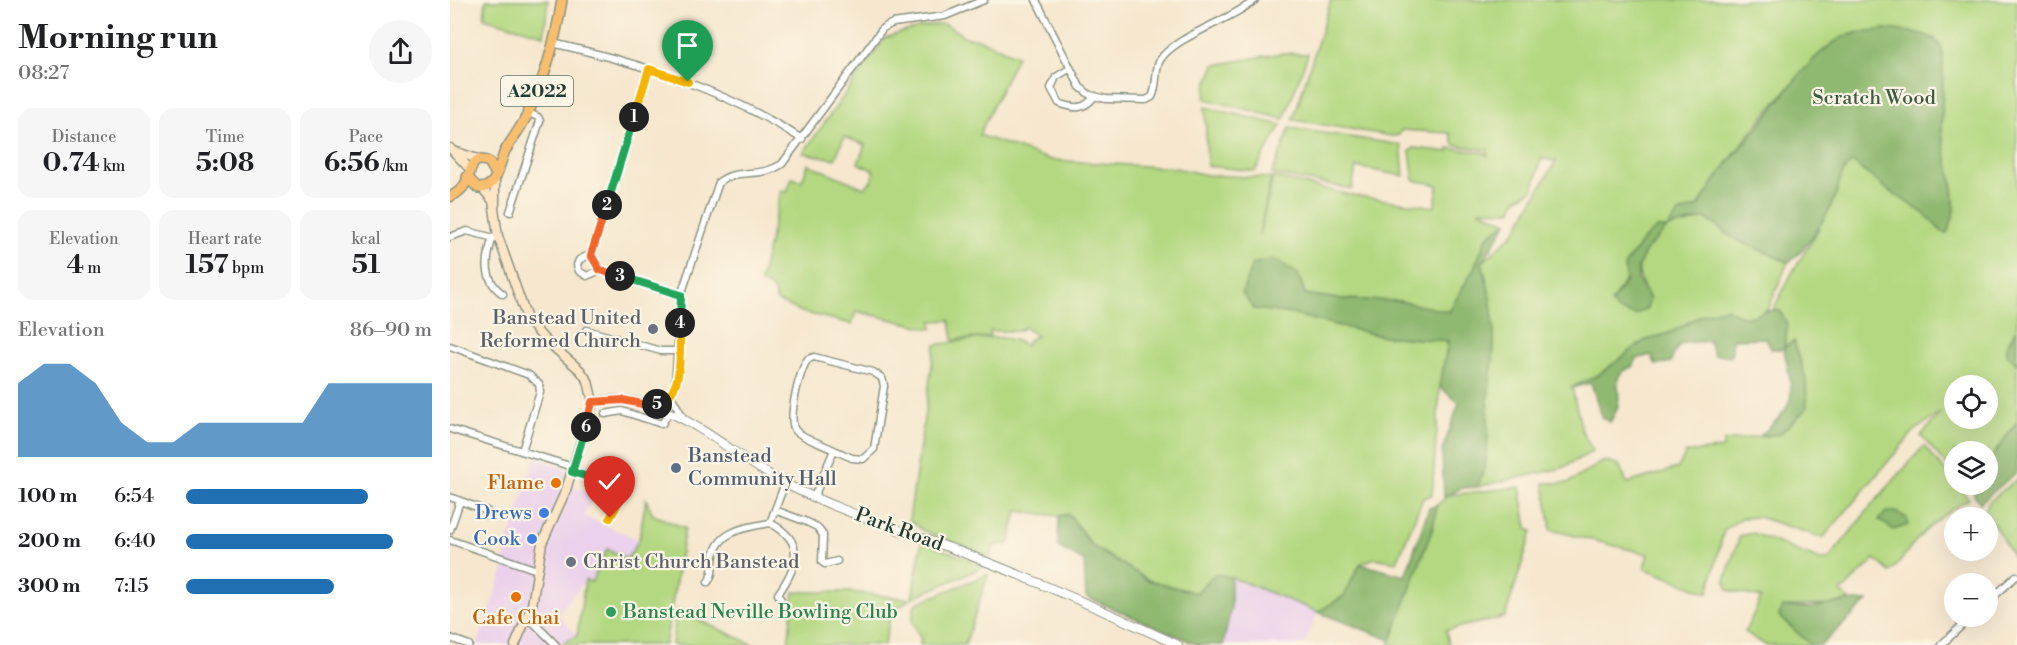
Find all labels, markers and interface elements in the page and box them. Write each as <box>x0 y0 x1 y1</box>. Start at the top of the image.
text: Morning run <box>18 18 218 59</box>
button: share <box>369 20 432 83</box>
pin <box>662 20 713 82</box>
icon: arrive <box>671 29 704 62</box>
text: 08:27 <box>18 61 69 86</box>
road number: A2022 <box>501 76 573 106</box>
park label: Scratch Wood <box>1812 86 1936 111</box>
pin: 1 <box>619 102 649 132</box>
text: 1 <box>630 107 638 127</box>
text: Distance <box>52 127 116 147</box>
text: Time <box>206 127 244 147</box>
text: Pace <box>349 127 383 147</box>
text: 0.74 <box>43 147 100 179</box>
text: 5:08 <box>196 147 254 179</box>
text: 6:56 <box>324 147 380 179</box>
text: km <box>100 156 125 176</box>
text: /km <box>380 156 408 176</box>
pin: 2 <box>592 190 622 220</box>
text: 2 <box>602 195 612 215</box>
text: Elevation <box>49 229 119 249</box>
text: Heart rate <box>188 229 262 249</box>
text: kcal <box>351 229 381 249</box>
text: 4 <box>67 249 84 281</box>
text: 157 <box>186 249 229 281</box>
text: 51 <box>352 249 380 281</box>
text: m <box>84 258 101 278</box>
text: bpm <box>229 258 264 278</box>
pin: 3 <box>605 261 635 291</box>
text: 3 <box>615 266 625 286</box>
place label: Banstead United Reformed Church <box>480 306 642 354</box>
pin: 4 <box>665 308 695 338</box>
text: 4 <box>675 313 685 333</box>
text: Elevation <box>18 318 105 343</box>
text: 86–90 m <box>350 318 432 343</box>
marker: Banstead United Reformed Church <box>646 322 660 336</box>
map controls <box>1944 375 1998 627</box>
button: locate <box>1944 375 1998 429</box>
pin: 5 <box>642 389 672 419</box>
text: 5 <box>652 394 662 414</box>
pin: 6 <box>571 412 601 442</box>
text: 6 <box>581 417 591 437</box>
button: layers <box>1944 441 1998 495</box>
place label: Banstead Community Hall <box>687 444 837 492</box>
pin <box>584 456 635 518</box>
marker: Banstead Community Hall <box>669 461 683 475</box>
icon: check <box>593 465 626 498</box>
place label: Flame <box>487 471 544 496</box>
marker: Flame <box>549 476 563 490</box>
text: 100 m <box>18 484 77 509</box>
text: 6:54 <box>114 484 154 509</box>
place label: Drews <box>475 501 532 526</box>
street label: Park Road <box>851 503 947 558</box>
marker: Drews <box>537 506 551 520</box>
button: + <box>1944 507 1998 561</box>
place label: Cook <box>473 527 522 552</box>
text: 200 m <box>18 529 81 554</box>
text: 6:40 <box>114 529 156 554</box>
marker: Cook <box>525 532 539 546</box>
place label: Christ Church Banstead <box>583 550 800 575</box>
marker: Christ Church Banstead <box>564 555 578 569</box>
button: − <box>1944 573 1998 627</box>
text: 300 m <box>18 574 81 599</box>
text: 7:15 <box>114 574 148 599</box>
marker: Cafe Chai <box>509 590 523 604</box>
place label: Banstead Neville Bowling Club <box>622 600 898 625</box>
marker: Banstead Neville Bowling Club <box>604 605 618 619</box>
place label: Cafe Chai <box>472 606 560 631</box>

